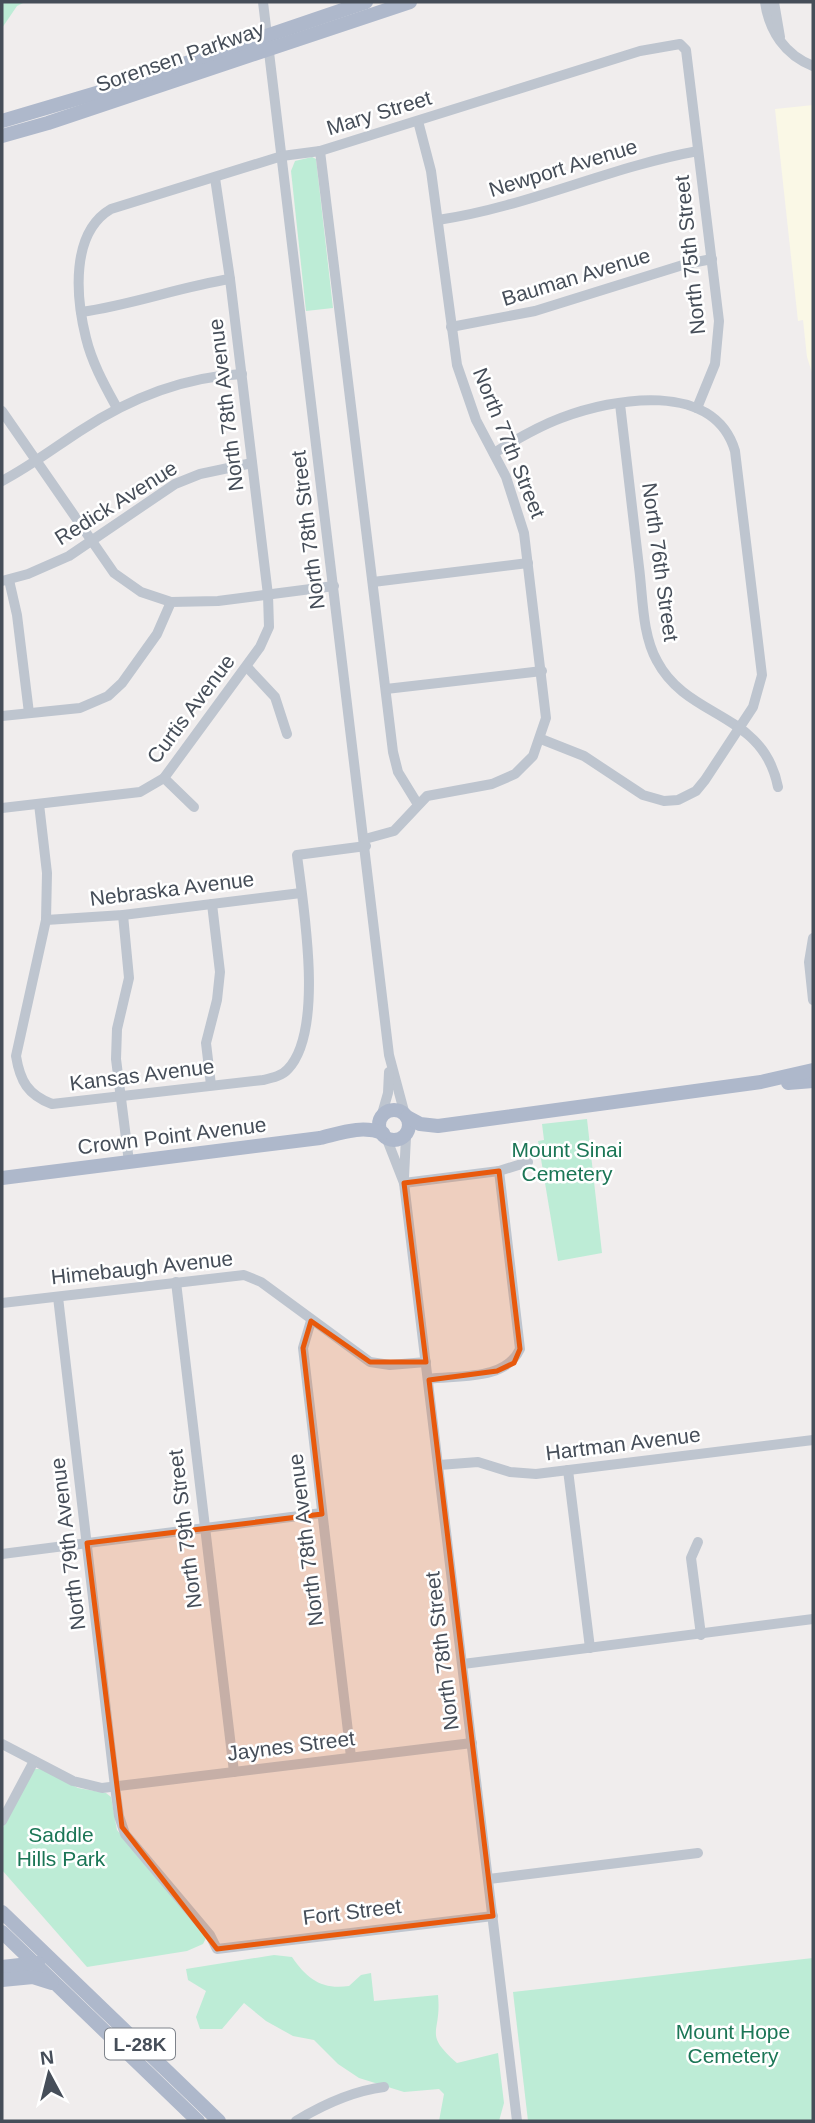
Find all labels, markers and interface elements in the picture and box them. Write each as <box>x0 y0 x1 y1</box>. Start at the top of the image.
street label: Sorensen Parkway <box>93 17 267 96</box>
street label: Mary Street <box>324 86 434 139</box>
street label: Newport Avenue <box>486 134 640 201</box>
street label: North 75th Street <box>670 174 709 336</box>
street label: Bauman Avenue <box>499 243 653 310</box>
street label: North 78th Avenue <box>204 318 247 493</box>
street label: North 77th Street <box>469 364 550 521</box>
street label: North 78th Street <box>286 449 329 611</box>
street label: Redick Avenue <box>50 456 181 549</box>
street label: North 76th Street <box>638 481 683 643</box>
street label: Curtis Avenue <box>142 650 239 768</box>
street label: Nebraska Avenue <box>88 867 255 910</box>
street label: Kansas Avenue <box>68 1054 216 1095</box>
street label: Crown Point Avenue <box>76 1113 268 1158</box>
park label: Mount Sinai Cemetery <box>512 1138 622 1185</box>
street label: Himebaugh Avenue <box>50 1247 234 1289</box>
street label: Hartman Avenue <box>544 1423 702 1464</box>
street label: North 79th Street <box>163 1448 206 1610</box>
street label: North 78th Avenue <box>284 1453 327 1628</box>
street label: North 79th Avenue <box>46 1457 89 1632</box>
street label: North 78th Street <box>420 1570 463 1732</box>
street label: Jaynes Street <box>226 1726 356 1765</box>
park label: Saddle Hills Park <box>17 1823 106 1870</box>
street label: Fort Street <box>301 1894 403 1929</box>
park label: Mount Hope Cemetery <box>676 2020 790 2067</box>
road number: L-28K <box>105 2028 175 2060</box>
north arrow <box>14 2039 84 2109</box>
text: N <box>39 2046 55 2069</box>

